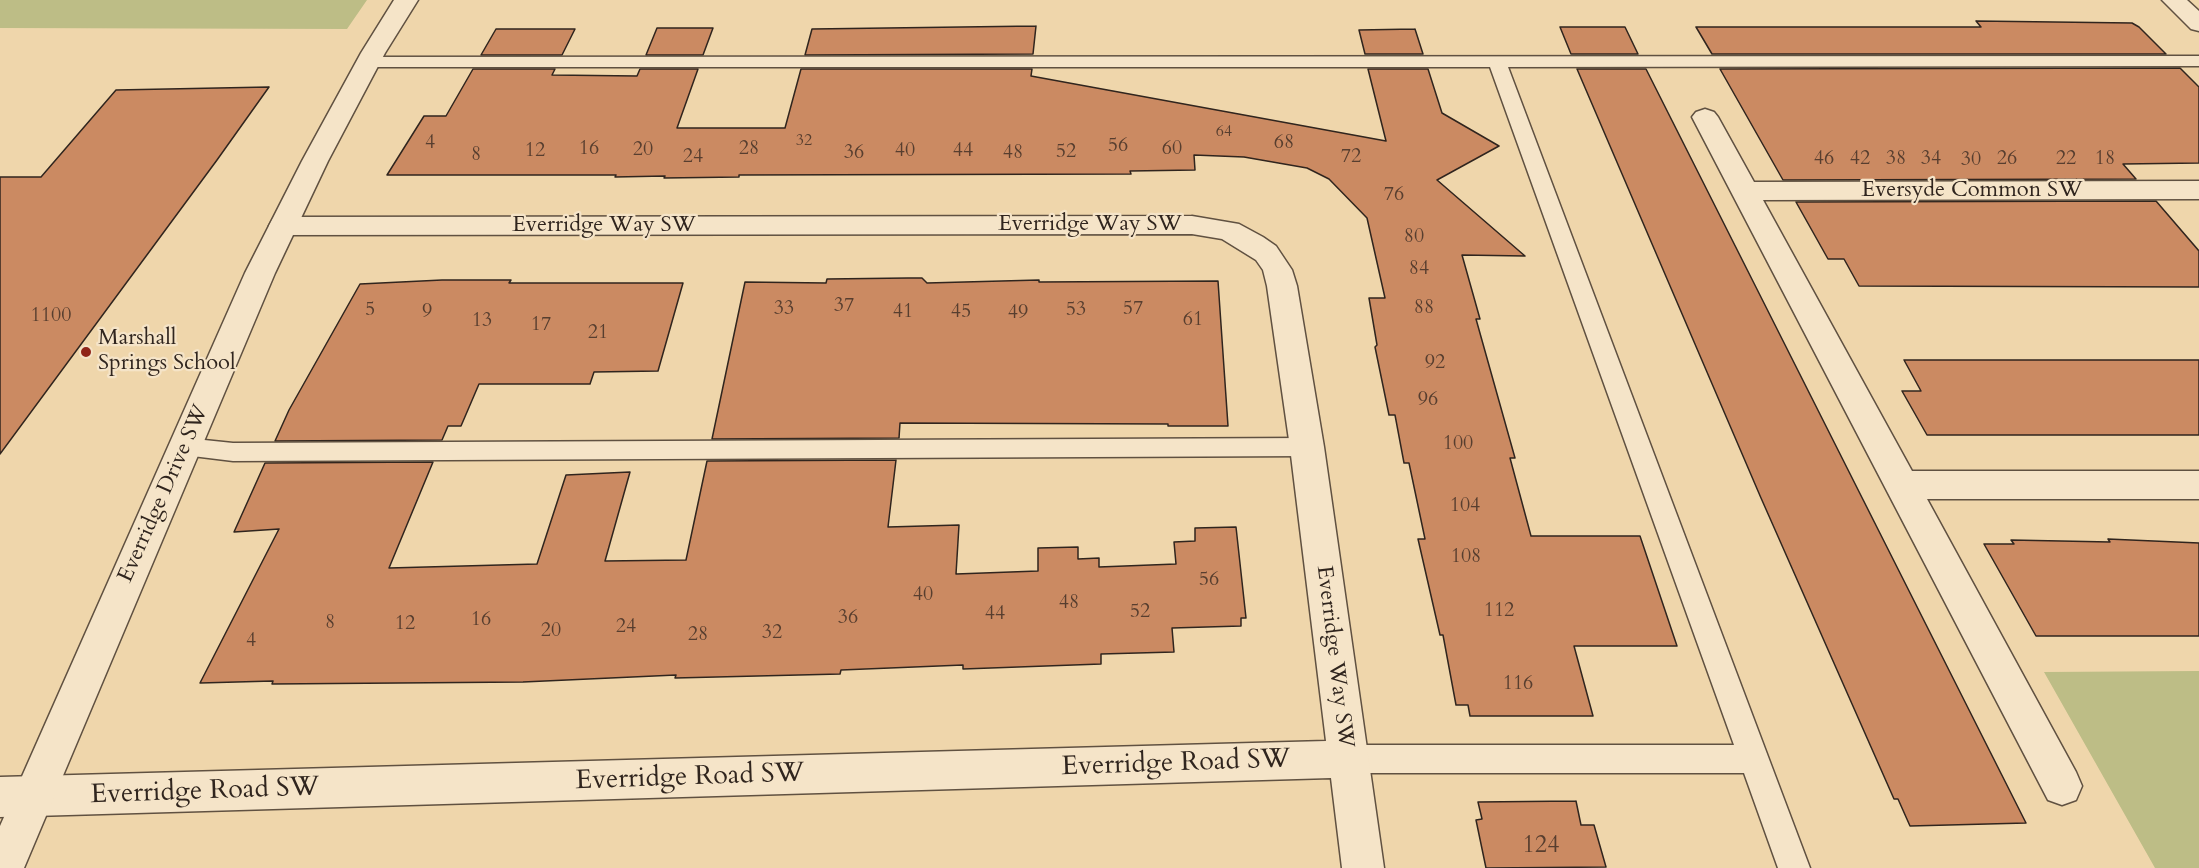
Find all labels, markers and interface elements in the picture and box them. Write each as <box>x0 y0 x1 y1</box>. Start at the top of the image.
house number: 64 <box>1216 122 1232 142</box>
house number: 4 <box>425 131 435 155</box>
house number: 32 <box>796 131 812 151</box>
house number: 68 <box>1274 131 1294 155</box>
house number: 56 <box>1108 134 1128 158</box>
house number: 16 <box>579 137 599 161</box>
house number: 28 <box>739 137 759 161</box>
house number: 60 <box>1162 137 1182 161</box>
house number: 20 <box>633 138 653 162</box>
house number: 12 <box>525 139 545 163</box>
house number: 40 <box>895 139 915 163</box>
house number: 44 <box>953 139 973 163</box>
house number: 52 <box>1056 140 1076 164</box>
house number: 36 <box>844 141 864 165</box>
house number: 48 <box>1003 141 1023 165</box>
house number: 8 <box>471 143 481 167</box>
house number: 24 <box>683 145 703 169</box>
house number: 72 <box>1341 145 1361 169</box>
house number: 46 <box>1814 147 1834 171</box>
house number: 42 <box>1850 147 1870 171</box>
house number: 38 <box>1886 147 1906 171</box>
house number: 34 <box>1921 147 1941 171</box>
house number: 26 <box>1997 147 2017 171</box>
house number: 22 <box>2056 147 2076 171</box>
house number: 18 <box>2095 147 2115 171</box>
house number: 30 <box>1961 148 1981 172</box>
street label: Eversyde Common SW <box>1862 178 2082 204</box>
house number: 76 <box>1384 183 1404 207</box>
street label: Everridge Way SW <box>998 212 1182 238</box>
street label: Everridge Way SW <box>512 213 696 239</box>
house number: 80 <box>1404 225 1424 249</box>
house number: 84 <box>1409 257 1429 281</box>
house number: 37 <box>834 294 854 318</box>
house number: 88 <box>1414 296 1434 320</box>
house number: 33 <box>774 297 794 321</box>
house number: 57 <box>1123 297 1143 321</box>
house number: 5 <box>365 298 375 322</box>
house number: 53 <box>1066 298 1086 322</box>
house number: 9 <box>422 300 432 324</box>
house number: 41 <box>893 300 913 324</box>
house number: 45 <box>951 300 971 324</box>
house number: 49 <box>1008 301 1028 325</box>
house number: 1100 <box>31 304 71 328</box>
house number: 61 <box>1183 308 1203 332</box>
house number: 13 <box>472 309 492 333</box>
house number: 17 <box>531 313 551 337</box>
house number: 21 <box>588 321 608 345</box>
place label: Marshall Springs School <box>98 326 236 378</box>
marker: Marshall Springs School <box>79 345 93 359</box>
house number: 92 <box>1425 351 1445 375</box>
house number: 96 <box>1418 388 1438 412</box>
street label: Everridge Drive SW <box>113 401 215 587</box>
house number: 100 <box>1443 432 1473 456</box>
house number: 104 <box>1450 494 1480 518</box>
house number: 108 <box>1451 545 1481 569</box>
street label: Everridge Way SW <box>1310 564 1358 750</box>
house number: 56 <box>1199 568 1219 592</box>
house number: 40 <box>913 583 933 607</box>
house number: 48 <box>1059 591 1079 615</box>
house number: 112 <box>1484 599 1514 623</box>
house number: 52 <box>1130 600 1150 624</box>
house number: 44 <box>985 602 1005 626</box>
house number: 36 <box>838 606 858 630</box>
house number: 16 <box>471 608 491 632</box>
house number: 8 <box>325 611 335 635</box>
house number: 12 <box>395 612 415 636</box>
house number: 24 <box>616 615 636 639</box>
house number: 20 <box>541 619 561 643</box>
house number: 32 <box>762 621 782 645</box>
house number: 28 <box>688 623 708 647</box>
house number: 4 <box>246 629 256 653</box>
house number: 116 <box>1503 672 1533 696</box>
street label: Everridge Road SW <box>1061 744 1291 784</box>
street label: Everridge Road SW <box>575 758 805 798</box>
street label: Everridge Road SW <box>90 772 320 812</box>
house number: 124 <box>1523 832 1559 860</box>

